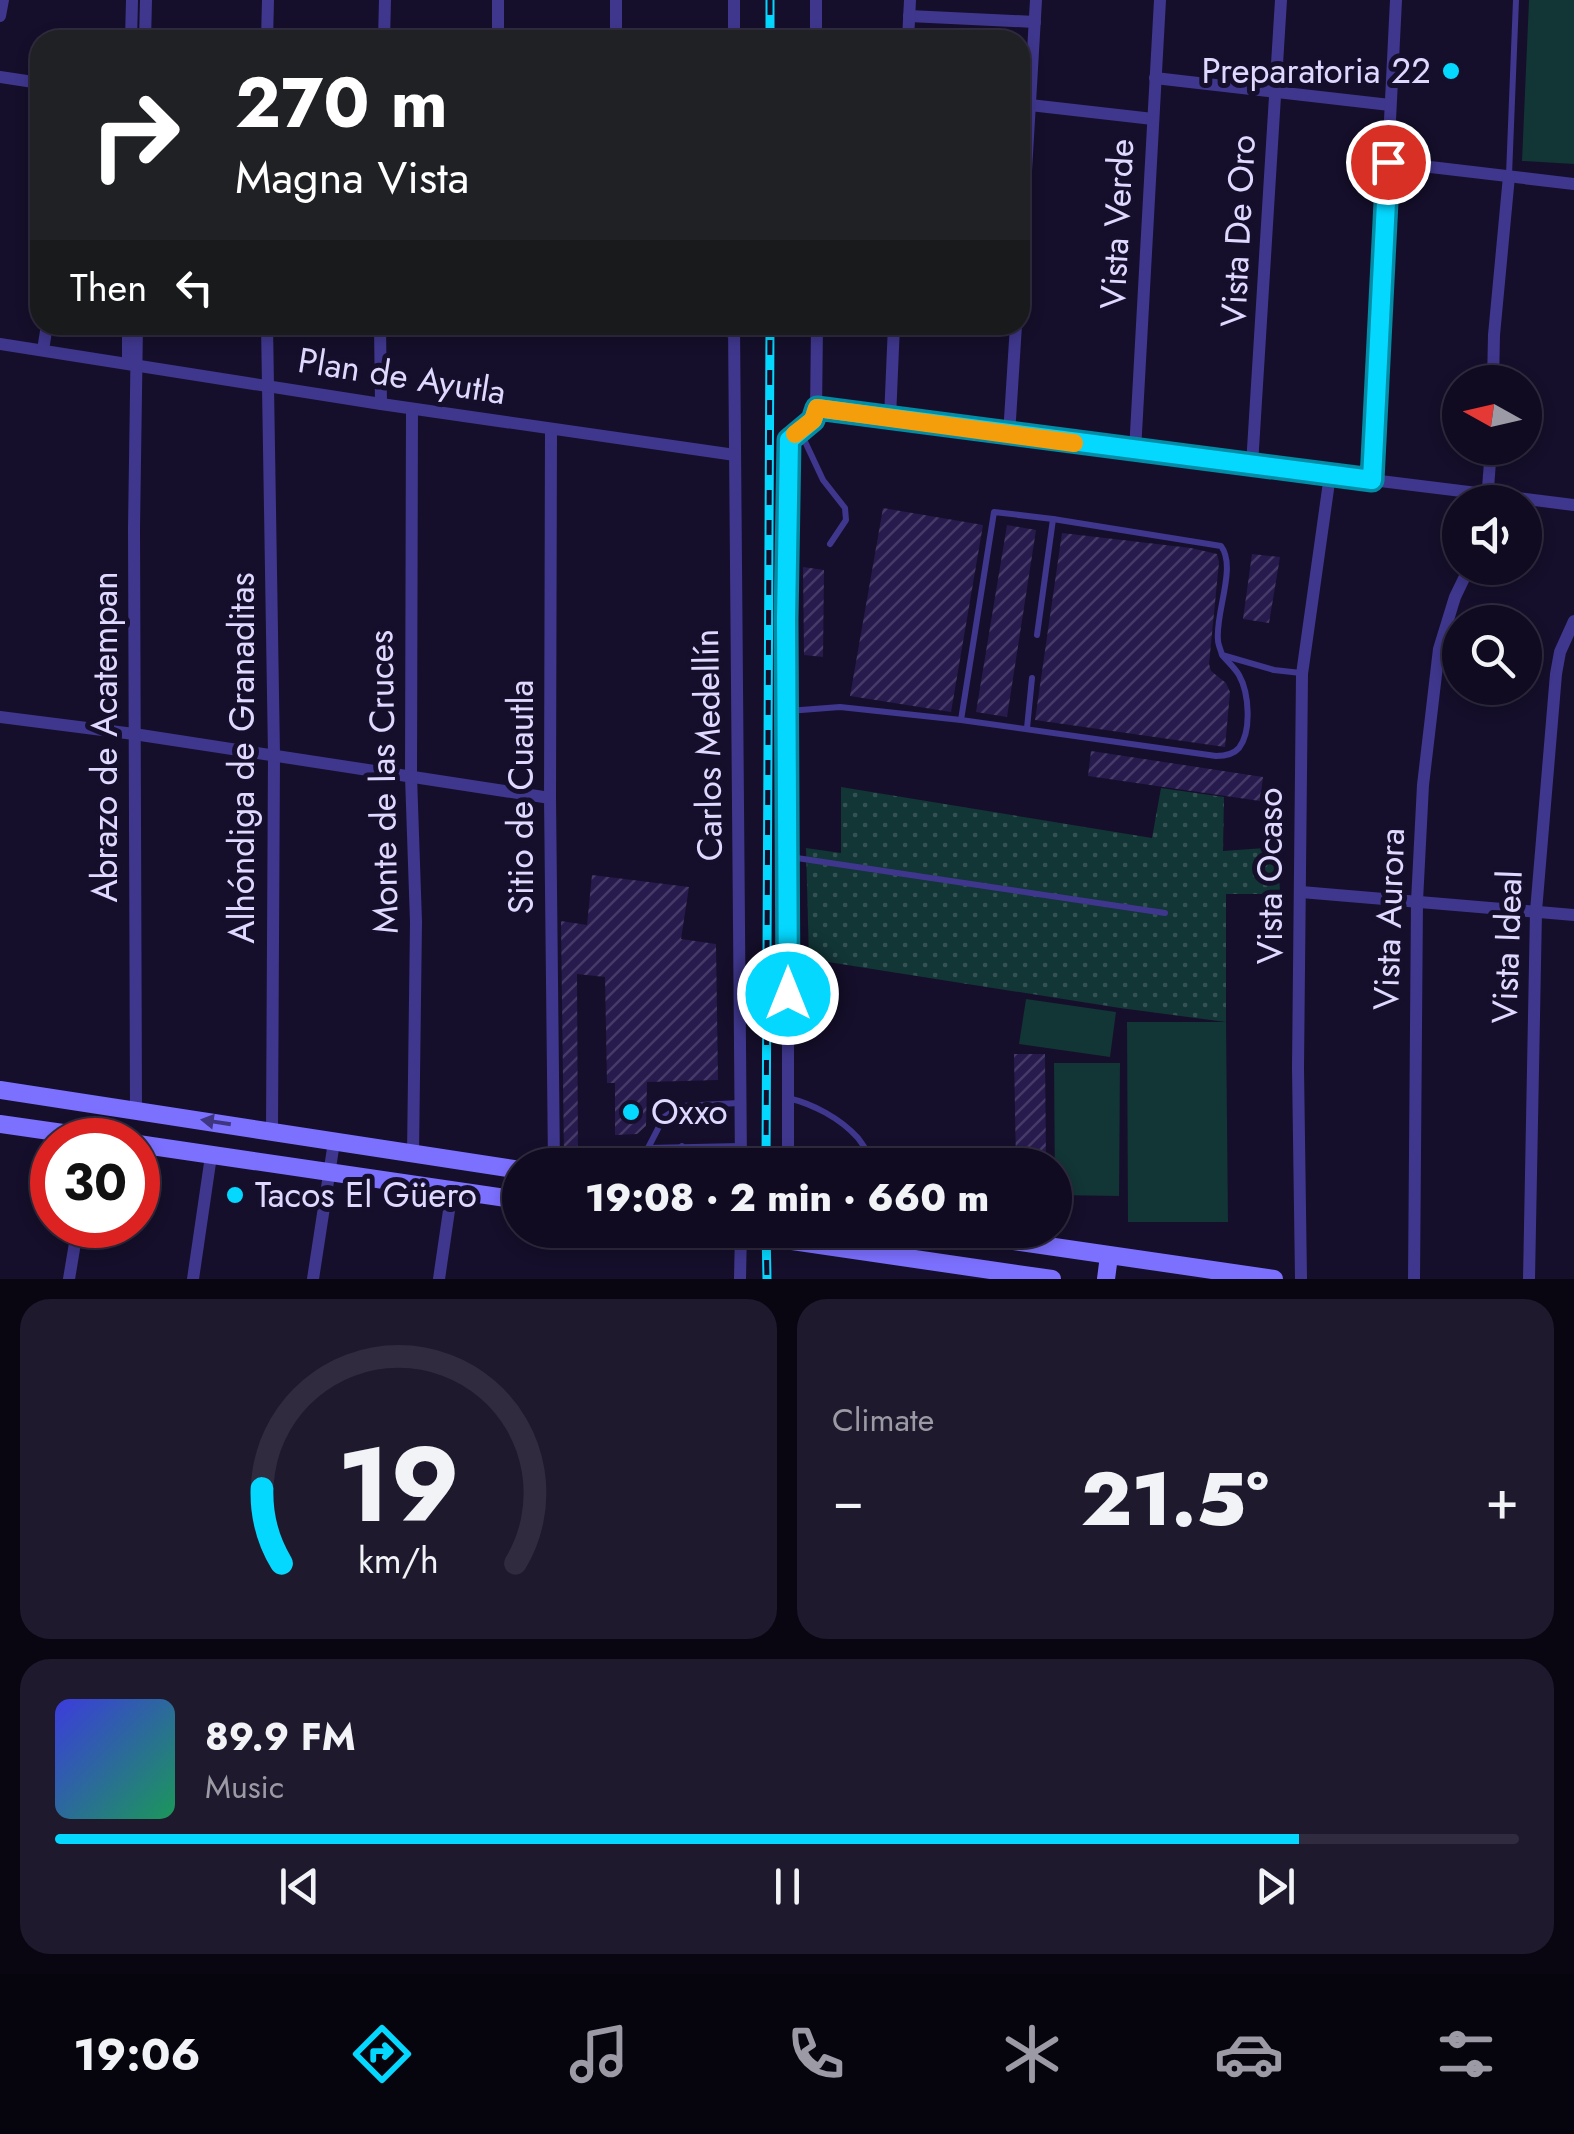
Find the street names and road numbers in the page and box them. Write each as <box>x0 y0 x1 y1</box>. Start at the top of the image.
street label: Vista De Oro <box>1208 134 1268 328</box>
street label: Vista Verde <box>1088 138 1146 310</box>
street label: Plan de Ayutla <box>294 335 510 417</box>
street label: Abrazo de Acatempan <box>80 571 130 903</box>
street label: Alhóndiga de Granaditas <box>217 572 267 944</box>
street label: Carlos Medellín <box>681 628 735 862</box>
street label: Monte de las Cruces <box>355 630 411 934</box>
street label: Sitio de Cuautla <box>496 680 546 914</box>
street label: Vista Ocaso <box>1245 788 1295 964</box>
street label: Vista Aurora <box>1361 827 1417 1011</box>
street label: Vista Ideal <box>1479 869 1535 1025</box>

